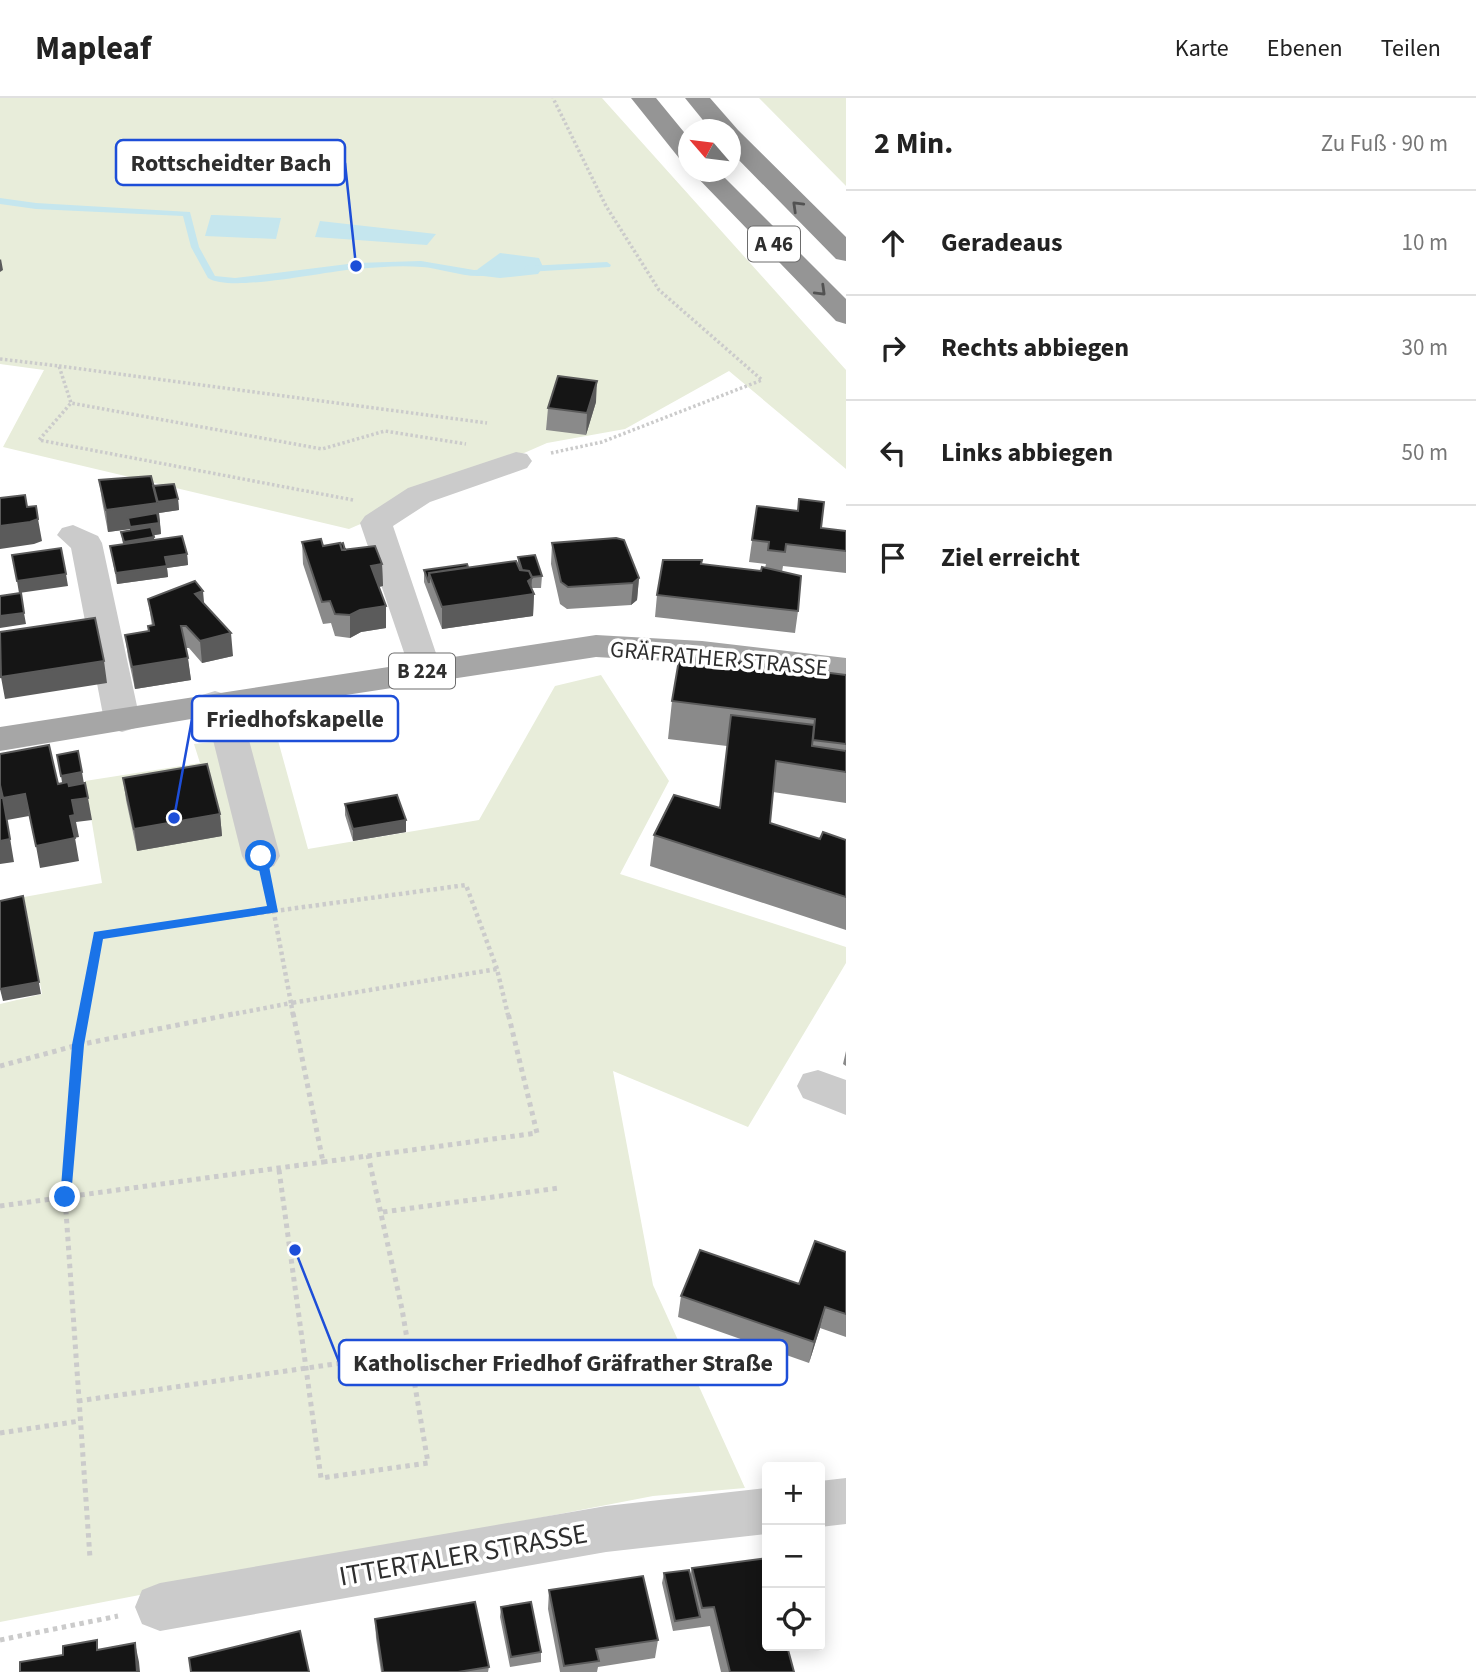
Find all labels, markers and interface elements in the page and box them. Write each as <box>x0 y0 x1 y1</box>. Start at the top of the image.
text: Mapleaf <box>35 25 151 72</box>
text: Karte <box>1175 31 1229 66</box>
text: Ebenen <box>1267 31 1343 66</box>
text: Teilen <box>1381 31 1441 66</box>
north arrow <box>678 119 741 182</box>
text: 2 Min. <box>874 122 953 165</box>
text: Zu Fuß · 90 m <box>1321 127 1448 160</box>
callout: Rottscheidter Bach <box>116 140 345 185</box>
text: Rottscheidter Bach <box>131 146 331 181</box>
one-way arrow <box>792 201 805 214</box>
icon: ahead <box>874 224 912 262</box>
text: Geradeaus <box>941 224 1062 261</box>
road number: A 46 <box>748 226 800 262</box>
text: 10 m <box>1401 226 1448 259</box>
one-way arrow <box>813 282 826 295</box>
icon: right <box>874 329 912 367</box>
text: Rechts abbiegen <box>941 329 1129 366</box>
text: 30 m <box>1401 331 1448 364</box>
icon: left <box>874 434 912 472</box>
text: Links abbiegen <box>941 434 1113 471</box>
text: 50 m <box>1401 436 1448 469</box>
icon: arrive <box>874 539 912 577</box>
text: Ziel erreicht <box>941 539 1080 576</box>
street label: GRÄFRATHER STRASSE <box>609 633 829 684</box>
road number: B 224 <box>389 654 455 688</box>
callout: Friedhofskapelle <box>192 696 398 741</box>
text: Friedhofskapelle <box>206 702 384 737</box>
route start <box>245 840 276 871</box>
route end <box>49 1181 80 1212</box>
callout: Katholischer Friedhof Gräfrather Straße <box>339 1340 787 1385</box>
text: Katholischer Friedhof Gräfrather Straße <box>353 1346 773 1381</box>
map controls <box>762 1462 825 1651</box>
button: + <box>762 1462 825 1525</box>
street label: ITTERTALER STRASSE <box>336 1513 590 1597</box>
button: − <box>762 1525 825 1588</box>
button: locate <box>762 1588 825 1651</box>

